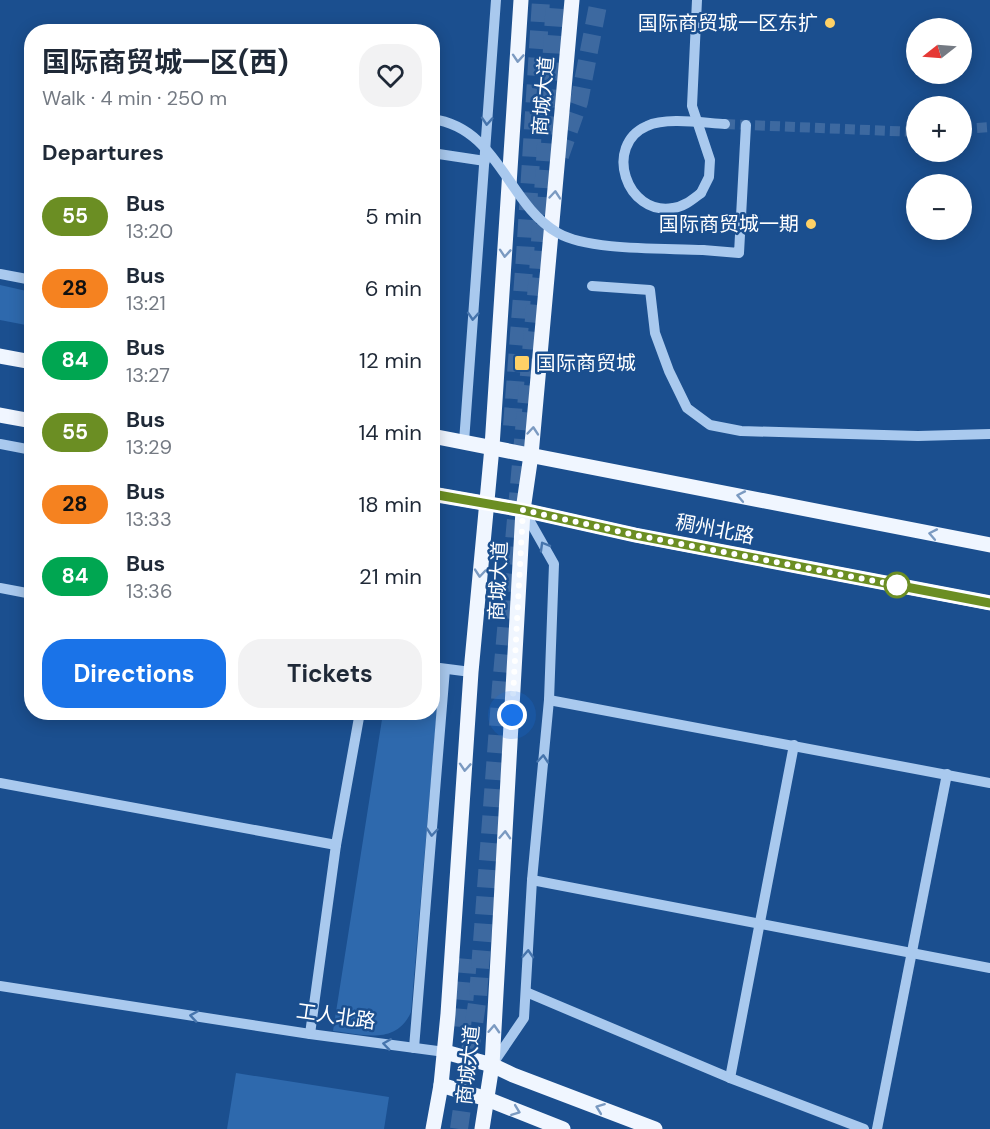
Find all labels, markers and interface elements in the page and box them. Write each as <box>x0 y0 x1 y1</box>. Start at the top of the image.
place label: 国际商贸城一区东扩 <box>638 10 818 36</box>
marker: 国际商贸城一区东扩 <box>823 16 837 30</box>
north arrow <box>906 18 972 84</box>
map controls <box>906 18 972 240</box>
text: 国际商贸城一区(西) <box>42 44 289 81</box>
button: heart <box>359 44 422 107</box>
one-way arrow <box>511 54 524 63</box>
street label: 商城大道 <box>527 55 559 137</box>
text: Walk · 4 min · 250 m <box>42 85 227 111</box>
button: + <box>906 96 972 162</box>
one-way arrow <box>481 117 494 126</box>
text: Departures <box>42 138 164 167</box>
button: − <box>906 174 972 240</box>
text: Bus <box>126 189 165 218</box>
one-way arrow <box>548 190 561 199</box>
text: 55 <box>62 202 88 230</box>
text: 5 min <box>365 202 422 231</box>
place label: 国际商贸城一期 <box>659 211 799 237</box>
marker: 国际商贸城一期 <box>804 217 818 231</box>
text: 13:20 <box>126 218 173 244</box>
one-way arrow <box>498 248 511 257</box>
text: Bus <box>126 261 165 290</box>
text: 28 <box>62 274 88 302</box>
text: 6 min <box>365 274 422 303</box>
text: 13:21 <box>126 290 166 316</box>
one-way arrow <box>467 311 480 320</box>
text: Bus <box>126 333 165 362</box>
text: 84 <box>62 346 88 374</box>
text: 12 min <box>359 346 422 375</box>
place label: 国际商贸城 <box>536 350 636 376</box>
marker: 国际商贸城 <box>513 354 531 372</box>
text: 13:27 <box>126 362 170 388</box>
text: Bus <box>126 405 165 434</box>
text: 55 <box>62 418 88 446</box>
text: 14 min <box>358 418 422 447</box>
one-way arrow <box>526 426 539 435</box>
text: 13:29 <box>126 434 172 460</box>
text: Bus <box>126 477 165 506</box>
text: 28 <box>62 490 88 518</box>
text: 18 min <box>358 490 422 519</box>
one-way arrow <box>737 490 747 503</box>
text: 13:33 <box>126 506 172 532</box>
street label: 稠州北路 <box>673 509 757 549</box>
one-way arrow <box>928 528 938 541</box>
street label: 商城大道 <box>483 540 513 622</box>
one-way arrow <box>540 542 551 553</box>
text: Bus <box>126 549 165 578</box>
text: 84 <box>62 562 88 590</box>
text: 21 min <box>359 562 422 591</box>
one-way arrow <box>473 568 486 577</box>
unlabelled marker <box>884 572 910 598</box>
text: 13:36 <box>126 578 172 604</box>
button: Directions <box>42 639 226 708</box>
button: Tickets <box>238 639 422 708</box>
your location <box>497 700 527 730</box>
one-way arrow <box>536 755 549 764</box>
one-way arrow <box>458 763 471 772</box>
one-way arrow <box>426 827 439 836</box>
one-way arrow <box>499 830 512 839</box>
one-way arrow <box>522 949 535 958</box>
street label: 工人北路 <box>295 998 377 1034</box>
one-way arrow <box>189 1010 199 1023</box>
street label: 商城大道 <box>451 1024 485 1106</box>
one-way arrow <box>487 1025 500 1034</box>
one-way arrow <box>382 1039 391 1051</box>
one-way arrow <box>595 1103 606 1115</box>
one-way arrow <box>510 1104 521 1116</box>

